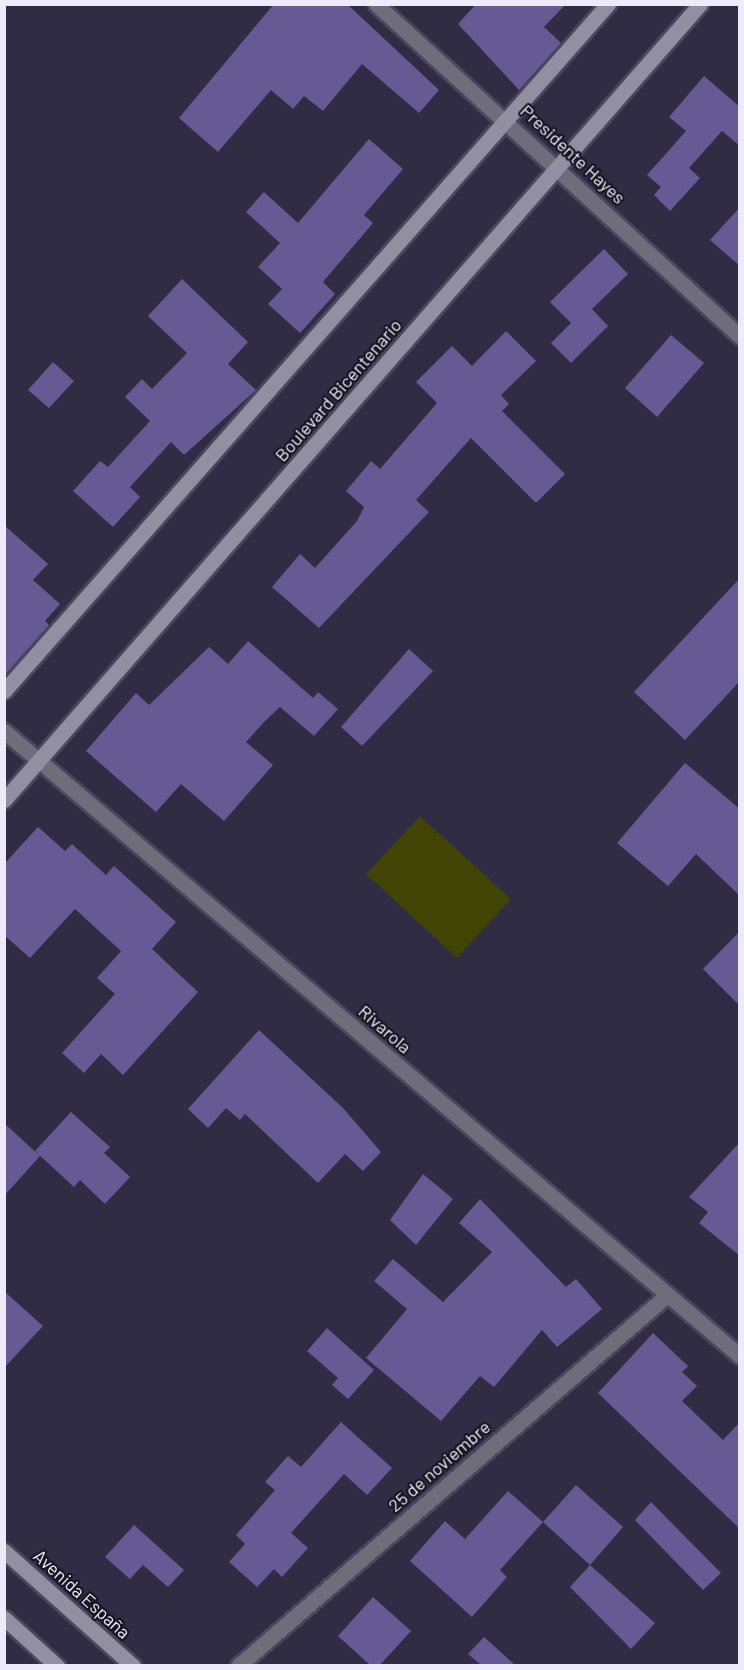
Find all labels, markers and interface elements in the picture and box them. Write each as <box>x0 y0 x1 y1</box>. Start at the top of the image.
street label: Presidente Hayes <box>516 100 630 208</box>
street label: Boulevard Bicentenario <box>270 314 406 466</box>
street label: Rivarola <box>354 1000 416 1058</box>
street label: 25 de noviembre <box>384 1416 494 1516</box>
street label: Avenida España <box>29 1545 135 1643</box>

